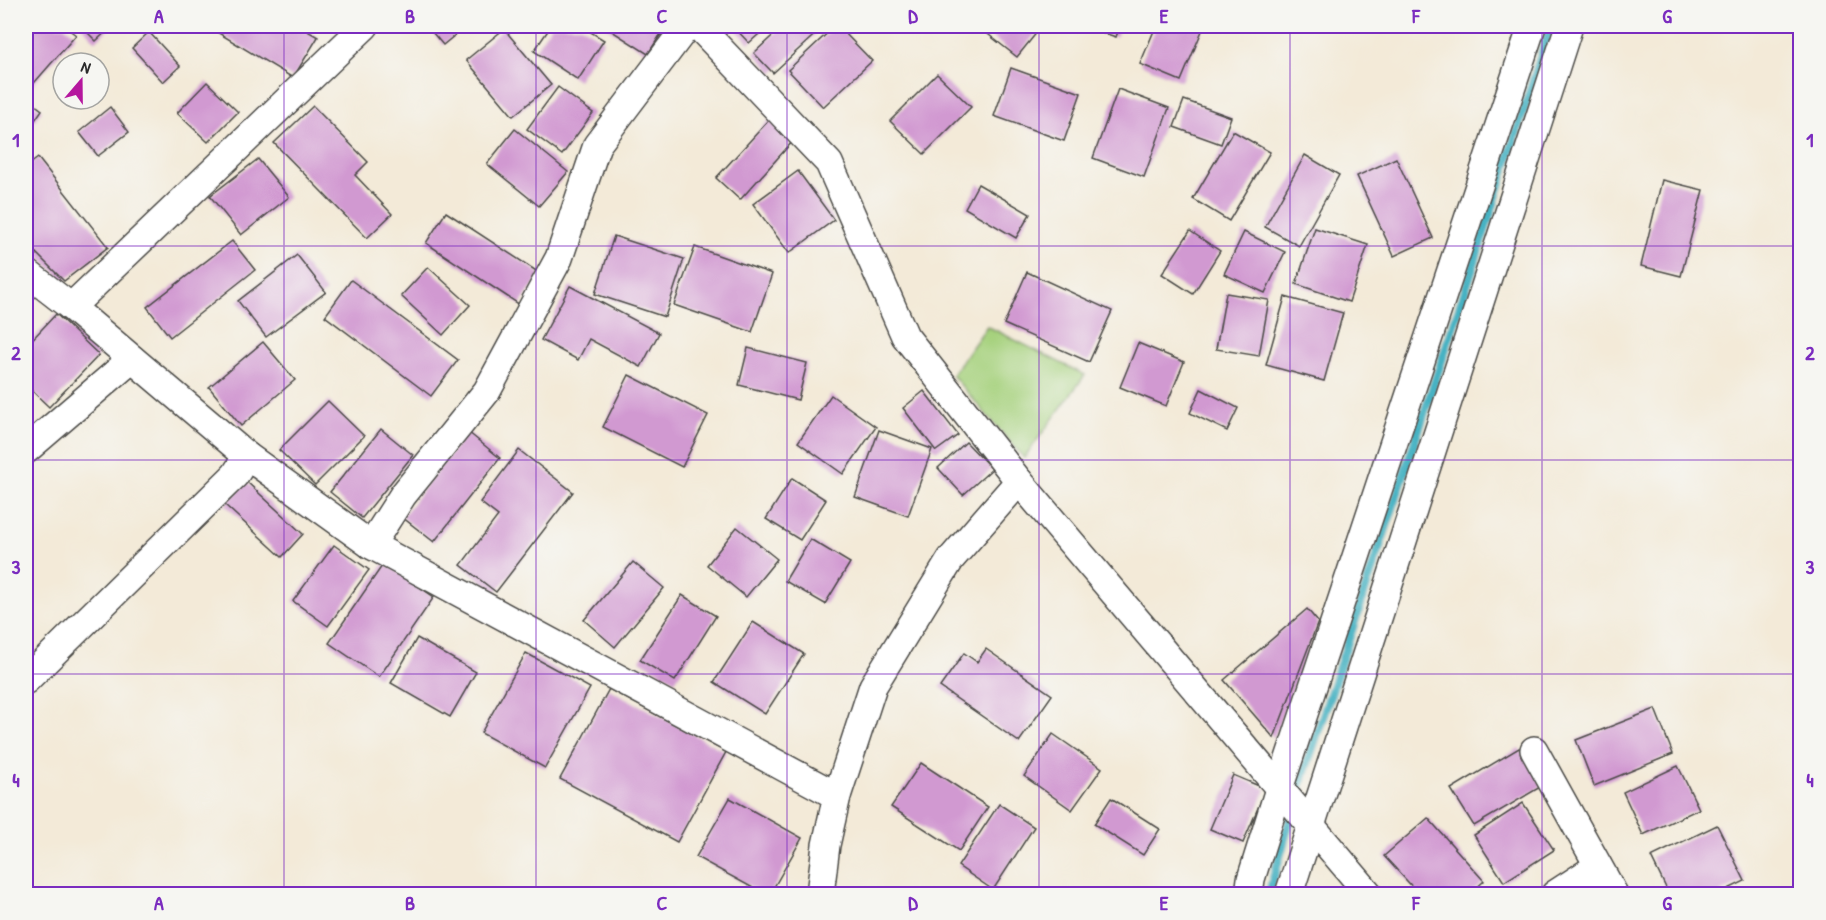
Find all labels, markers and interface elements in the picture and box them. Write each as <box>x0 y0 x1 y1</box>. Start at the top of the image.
text: A <box>154 2 164 29</box>
text: B <box>405 2 415 29</box>
text: C <box>657 2 668 29</box>
text: D <box>908 2 918 29</box>
text: E <box>1160 2 1169 29</box>
text: F <box>1411 2 1421 29</box>
text: G <box>1662 2 1672 29</box>
north arrow <box>51 51 111 111</box>
text: N <box>78 55 94 79</box>
text: 1 <box>12 126 20 153</box>
text: 1 <box>1806 126 1814 153</box>
text: 2 <box>11 339 21 366</box>
text: 2 <box>1805 339 1815 366</box>
text: 3 <box>12 553 21 580</box>
text: 3 <box>1806 553 1815 580</box>
text: 4 <box>12 766 20 793</box>
text: 4 <box>1806 766 1814 793</box>
text: A <box>154 889 164 916</box>
text: B <box>405 889 415 916</box>
text: C <box>657 889 668 916</box>
text: D <box>908 889 918 916</box>
text: E <box>1160 889 1169 916</box>
text: F <box>1411 889 1421 916</box>
text: G <box>1662 889 1672 916</box>

